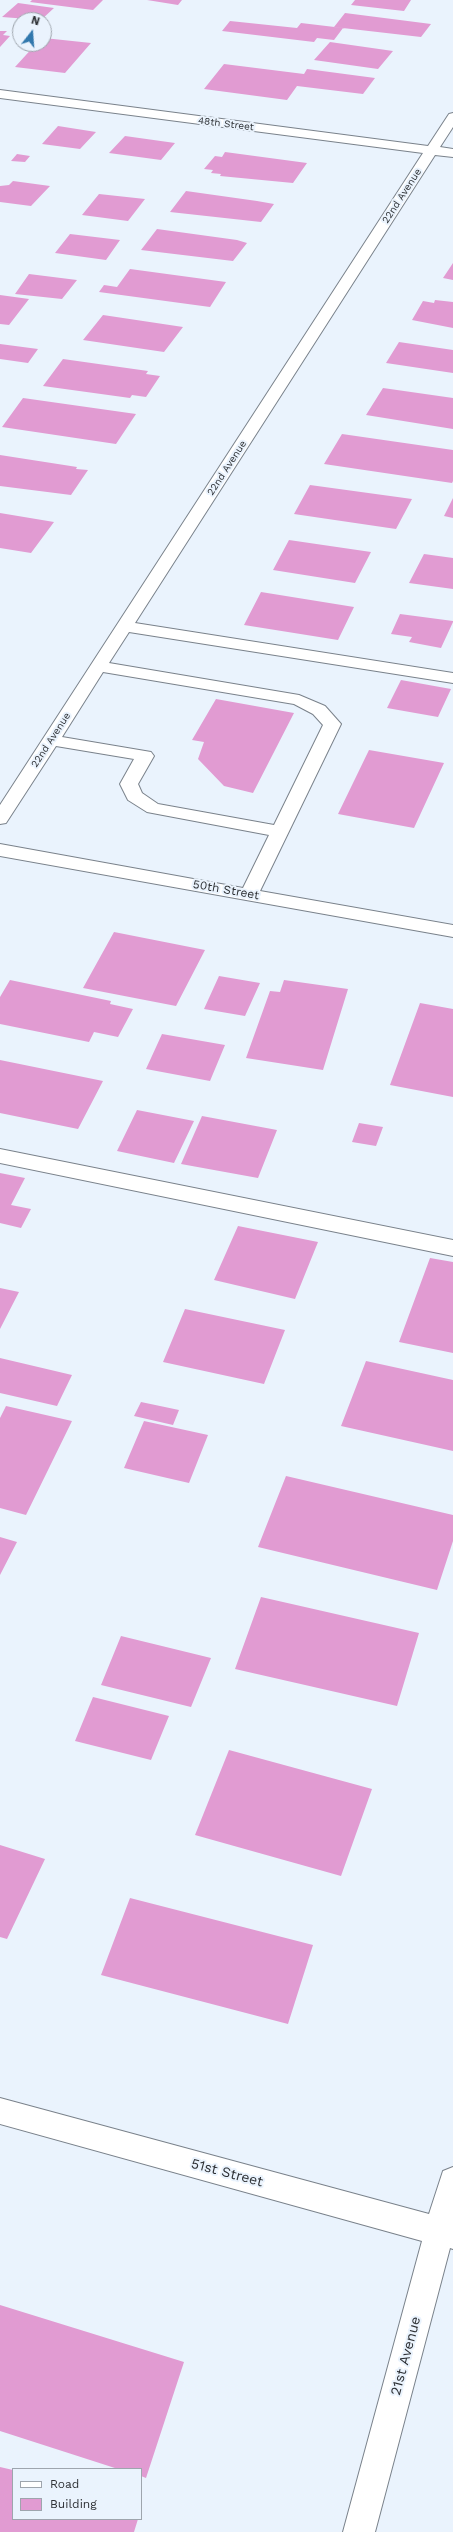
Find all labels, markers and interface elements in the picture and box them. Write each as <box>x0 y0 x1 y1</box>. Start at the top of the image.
north arrow <box>12 12 52 52</box>
text: N <box>30 14 41 28</box>
street label: 48th Street <box>197 115 255 133</box>
street label: 22nd Avenue <box>380 166 424 226</box>
street label: 22nd Avenue <box>205 438 249 498</box>
street label: 22nd Avenue <box>29 710 73 770</box>
street label: 50th Street <box>192 877 260 903</box>
street label: 51st Street <box>189 2155 265 2191</box>
street label: 21st Avenue <box>387 2315 425 2397</box>
legend <box>12 2468 142 2520</box>
text: Road <box>50 2477 79 2491</box>
text: Building <box>50 2497 97 2511</box>

